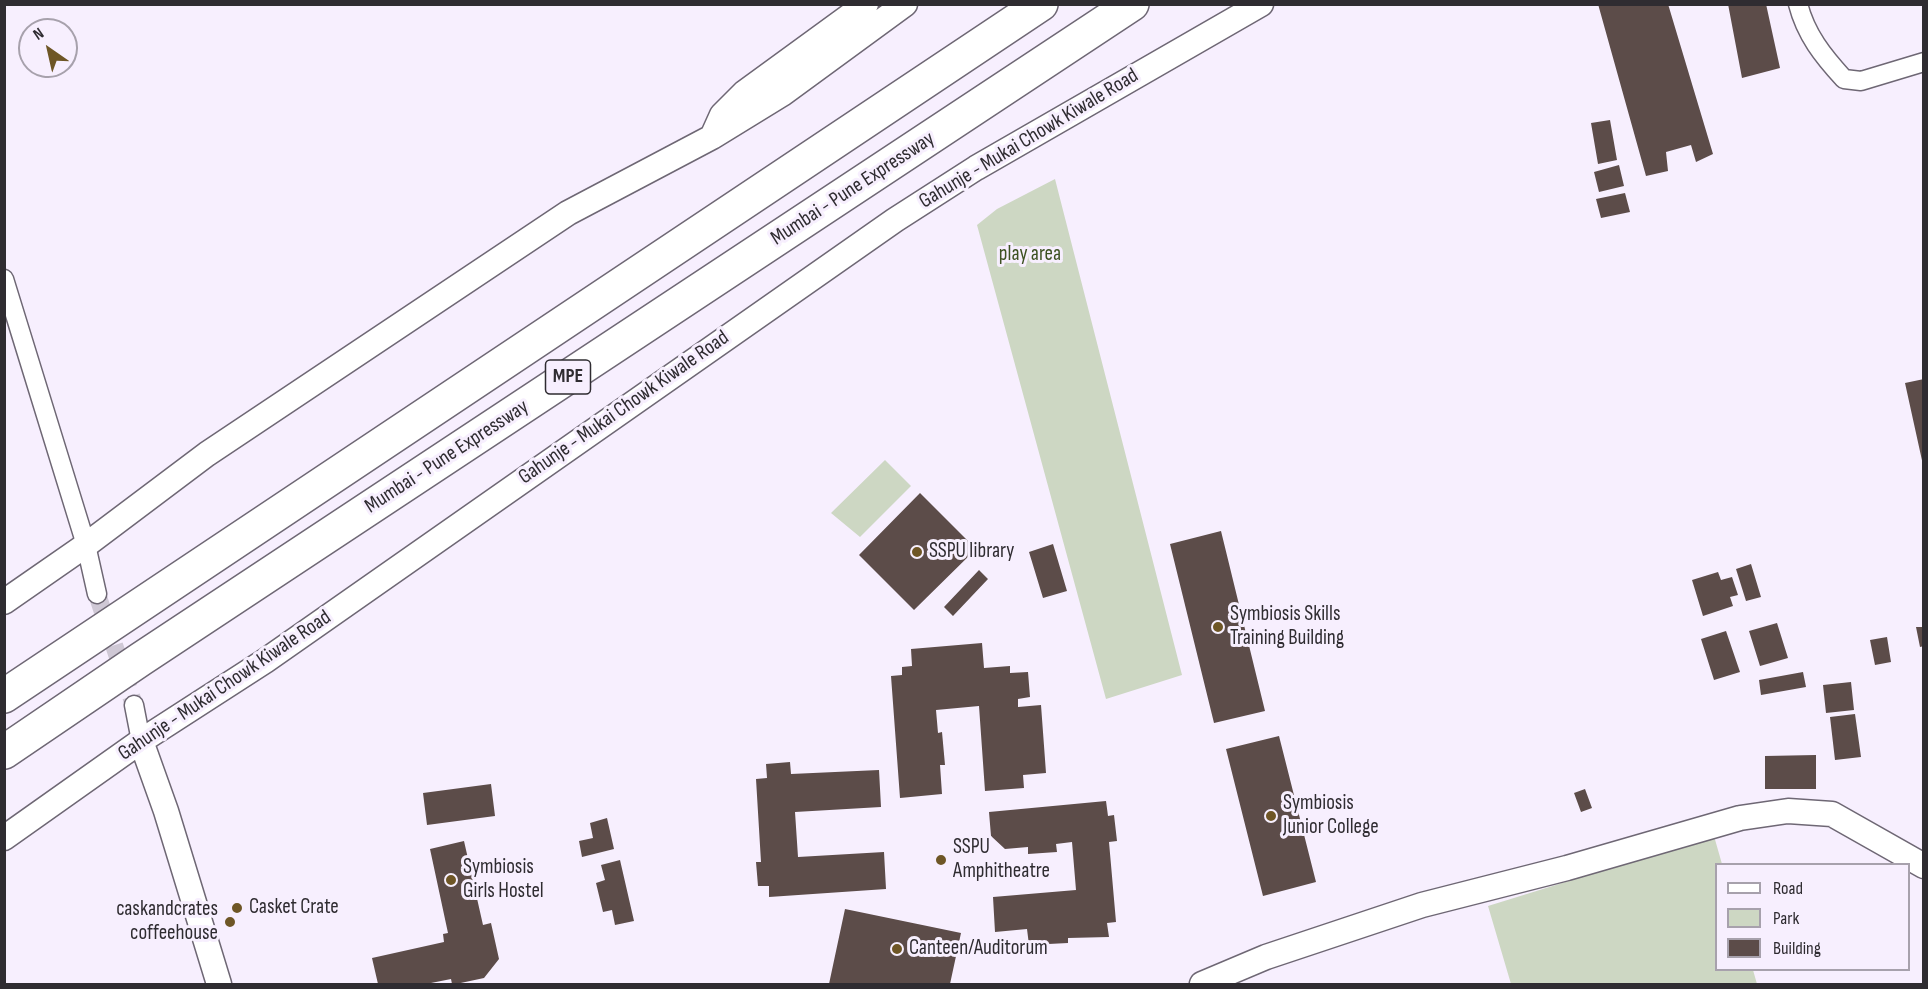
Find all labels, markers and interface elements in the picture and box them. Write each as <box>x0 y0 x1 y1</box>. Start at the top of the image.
north arrow <box>18 18 78 78</box>
text: N <box>30 24 48 45</box>
street label: Gahunje - Mukai Chowk Kiwale Road <box>915 64 1143 214</box>
street label: Mumbai - Pune Expressway <box>766 127 940 251</box>
park label: play area <box>999 242 1061 268</box>
street label: Gahunje - Mukai Chowk Kiwale Road <box>514 326 734 490</box>
road number: MPE <box>546 360 590 394</box>
street label: Mumbai - Pune Expressway <box>360 395 534 519</box>
place label: SSPU library <box>929 539 1014 565</box>
marker: SSPU library <box>910 545 924 559</box>
place label: Symbiosis Skills Training Building <box>1230 602 1344 652</box>
street label: Gahunje - Mukai Chowk Kiwale Road <box>114 605 336 767</box>
marker: Symbiosis Skills Training Building <box>1211 620 1225 634</box>
place label: Symbiosis Junior College <box>1283 791 1379 841</box>
marker: Symbiosis Junior College <box>1264 809 1278 823</box>
place label: SSPU Amphitheatre <box>953 835 1050 885</box>
marker: SSPU Amphitheatre <box>934 853 948 867</box>
place label: Symbiosis Girls Hostel <box>463 855 544 905</box>
legend <box>1715 863 1910 971</box>
marker: Symbiosis Girls Hostel <box>444 873 458 887</box>
text: Road <box>1773 878 1803 899</box>
place label: Casket Crate <box>249 895 339 921</box>
place label: caskandcrates coffeehouse <box>116 897 218 947</box>
marker: Casket Crate <box>230 901 244 915</box>
text: Park <box>1773 908 1799 929</box>
marker: caskandcrates coffeehouse <box>223 915 237 929</box>
place label: Canteen/Auditorum <box>909 936 1048 962</box>
text: Building <box>1773 938 1821 959</box>
marker: Canteen/Auditorum <box>890 942 904 956</box>

